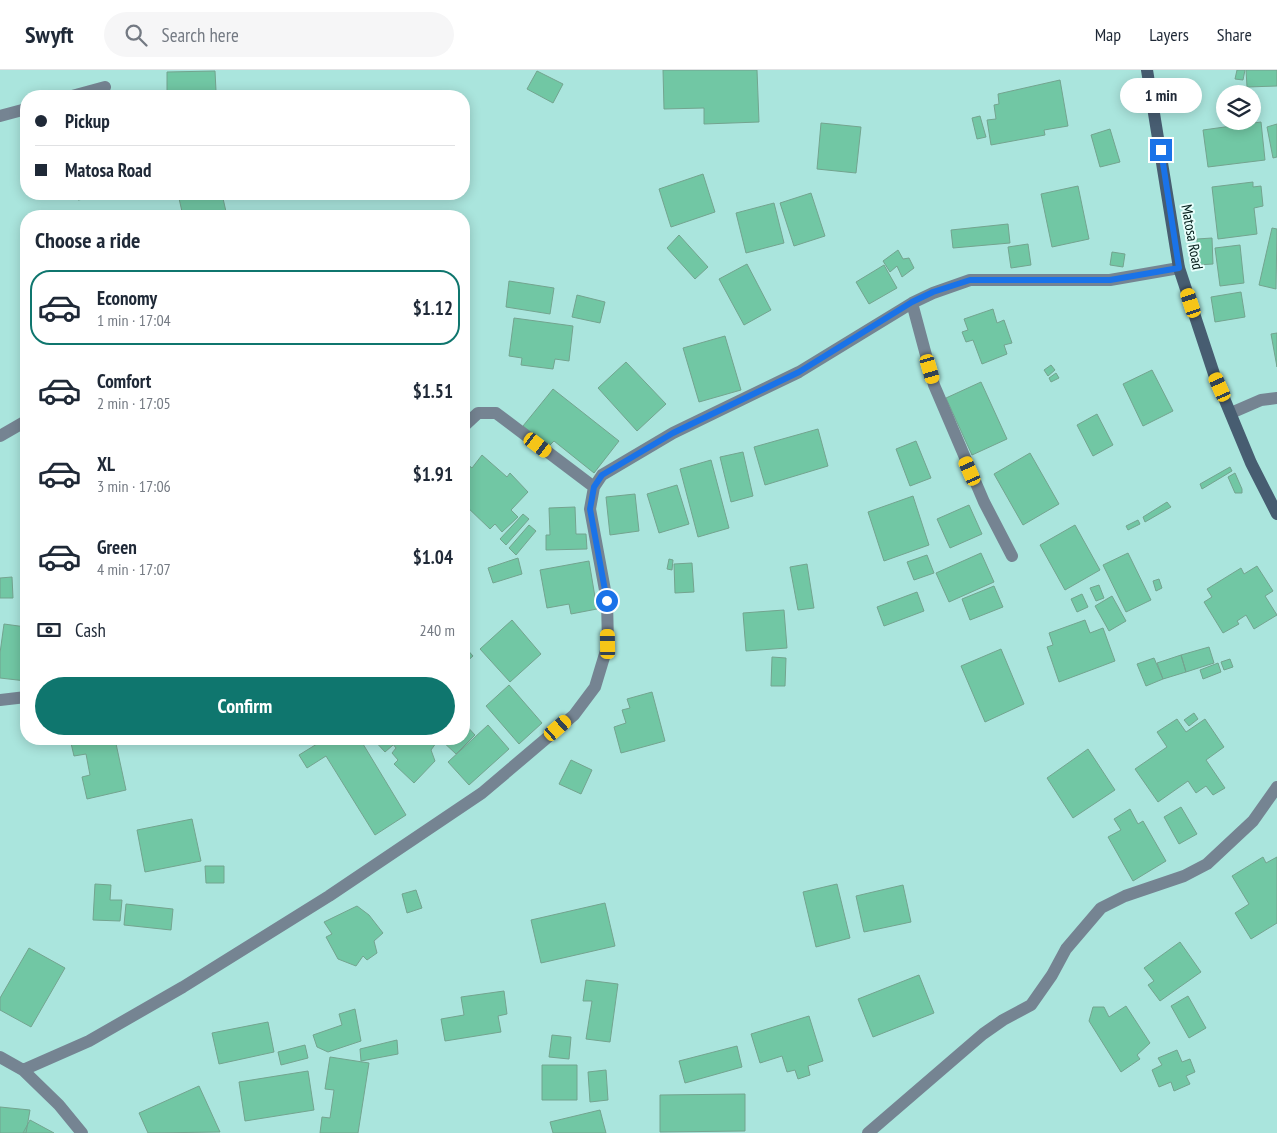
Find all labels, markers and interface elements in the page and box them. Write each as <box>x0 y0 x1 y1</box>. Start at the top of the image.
search box <box>104 12 454 57</box>
text: Swyft <box>25 19 74 50</box>
icon: search <box>122 21 150 49</box>
text: Search here <box>162 23 239 47</box>
text: Map <box>1095 23 1121 46</box>
text: Layers <box>1149 23 1189 46</box>
text: Share <box>1217 23 1252 46</box>
callout: 1 min <box>1120 78 1202 112</box>
text: 1 min <box>1145 85 1177 105</box>
map controls <box>1216 85 1261 130</box>
button: layers <box>1216 85 1261 130</box>
text: Pickup <box>65 109 110 133</box>
route end <box>1150 139 1172 161</box>
text: Matosa Road <box>65 158 151 182</box>
street label: Matosa Road <box>1177 203 1208 271</box>
text: Choose a ride <box>35 226 140 254</box>
icon: car <box>37 285 82 330</box>
text: Economy <box>97 286 157 310</box>
car <box>1179 286 1202 320</box>
text: $1.12 <box>413 296 453 320</box>
text: 1 min · 17:04 <box>97 310 171 330</box>
car <box>918 353 941 385</box>
icon: car <box>37 368 82 413</box>
text: Comfort <box>97 369 151 393</box>
car <box>1207 370 1232 404</box>
text: $1.51 <box>413 379 453 403</box>
text: 2 min · 17:05 <box>97 393 171 413</box>
car <box>521 430 554 460</box>
icon: car <box>37 451 82 496</box>
text: XL <box>97 452 115 476</box>
car <box>957 454 982 488</box>
text: $1.91 <box>413 462 453 486</box>
text: 3 min · 17:06 <box>97 476 171 496</box>
icon: car <box>37 534 82 579</box>
text: Green <box>97 535 137 559</box>
text: $1.04 <box>413 545 453 569</box>
text: 4 min · 17:07 <box>97 559 171 579</box>
route start <box>596 590 618 612</box>
icon: cash <box>35 616 63 644</box>
text: Cash <box>75 618 106 642</box>
text: 240 m <box>420 620 455 640</box>
car <box>600 629 615 659</box>
button: Confirm <box>35 677 455 735</box>
car <box>541 712 574 744</box>

